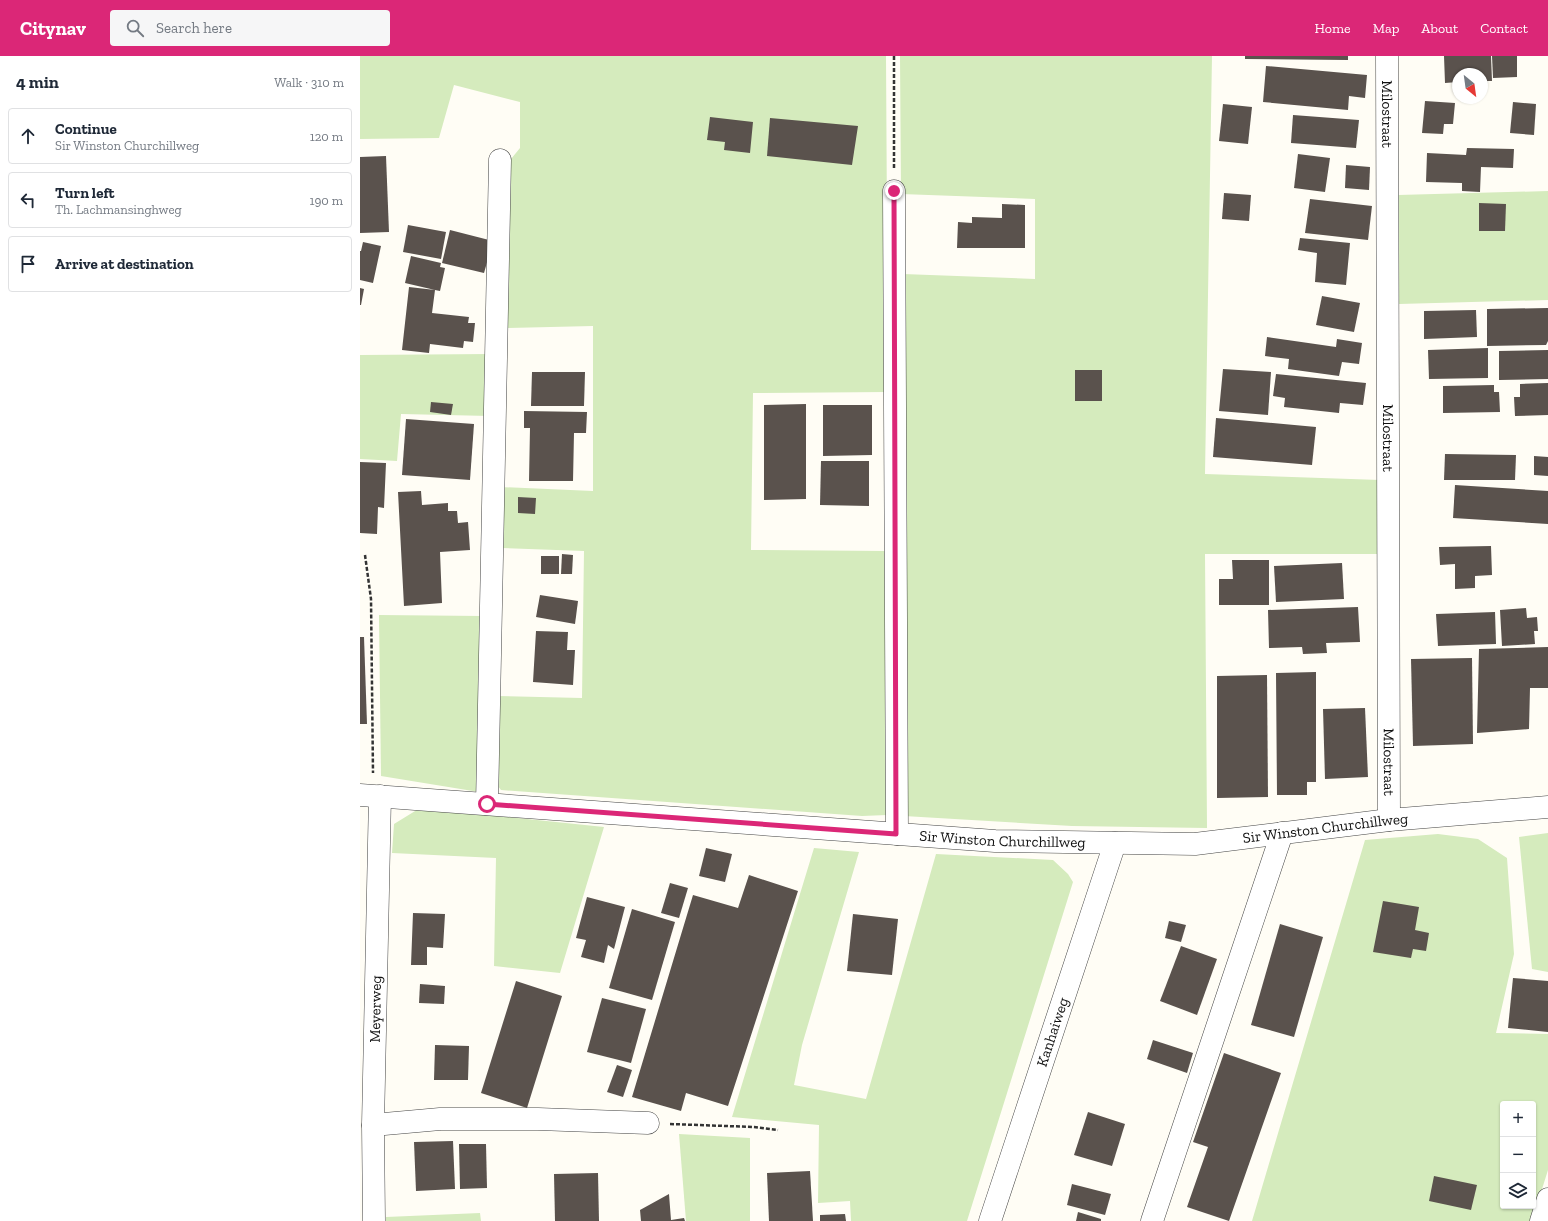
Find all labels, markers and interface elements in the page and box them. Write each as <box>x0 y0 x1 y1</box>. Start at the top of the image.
search box <box>110 10 390 46</box>
text: Citynav <box>20 17 86 40</box>
icon: search <box>124 17 146 39</box>
text: Search here <box>156 19 232 37</box>
text: Home <box>1315 20 1351 37</box>
text: Map <box>1373 20 1399 37</box>
text: About <box>1421 20 1458 37</box>
text: Contact <box>1480 20 1528 37</box>
north arrow <box>1452 68 1488 104</box>
text: 4 min <box>16 72 59 92</box>
text: Walk · 310 m <box>274 75 344 90</box>
street label: Milostraat <box>1378 80 1396 148</box>
text: Continue <box>55 120 117 138</box>
icon: ahead <box>17 125 39 147</box>
text: 120 m <box>310 129 343 144</box>
text: Sir Winston Churchillweg <box>55 138 199 153</box>
route end <box>885 182 903 200</box>
text: Turn left <box>55 184 115 202</box>
icon: left <box>17 189 39 211</box>
text: 190 m <box>309 193 343 208</box>
text: Th. Lachmansinghweg <box>55 202 182 217</box>
icon: arrive <box>17 253 39 275</box>
text: Arrive at destination <box>55 255 194 273</box>
street label: Milostraat <box>1379 404 1397 472</box>
street label: Milostraat <box>1380 728 1398 796</box>
route start <box>478 795 496 813</box>
street label: Sir Winston Churchillweg <box>1242 809 1409 847</box>
street label: Sir Winston Churchillweg <box>919 827 1086 851</box>
street label: Meyerweg <box>366 975 385 1043</box>
street label: Kanhaiweg <box>1033 995 1072 1069</box>
map controls <box>1500 1101 1536 1209</box>
button: + <box>1500 1101 1536 1137</box>
button: − <box>1500 1137 1536 1173</box>
button: layers <box>1500 1173 1536 1209</box>

